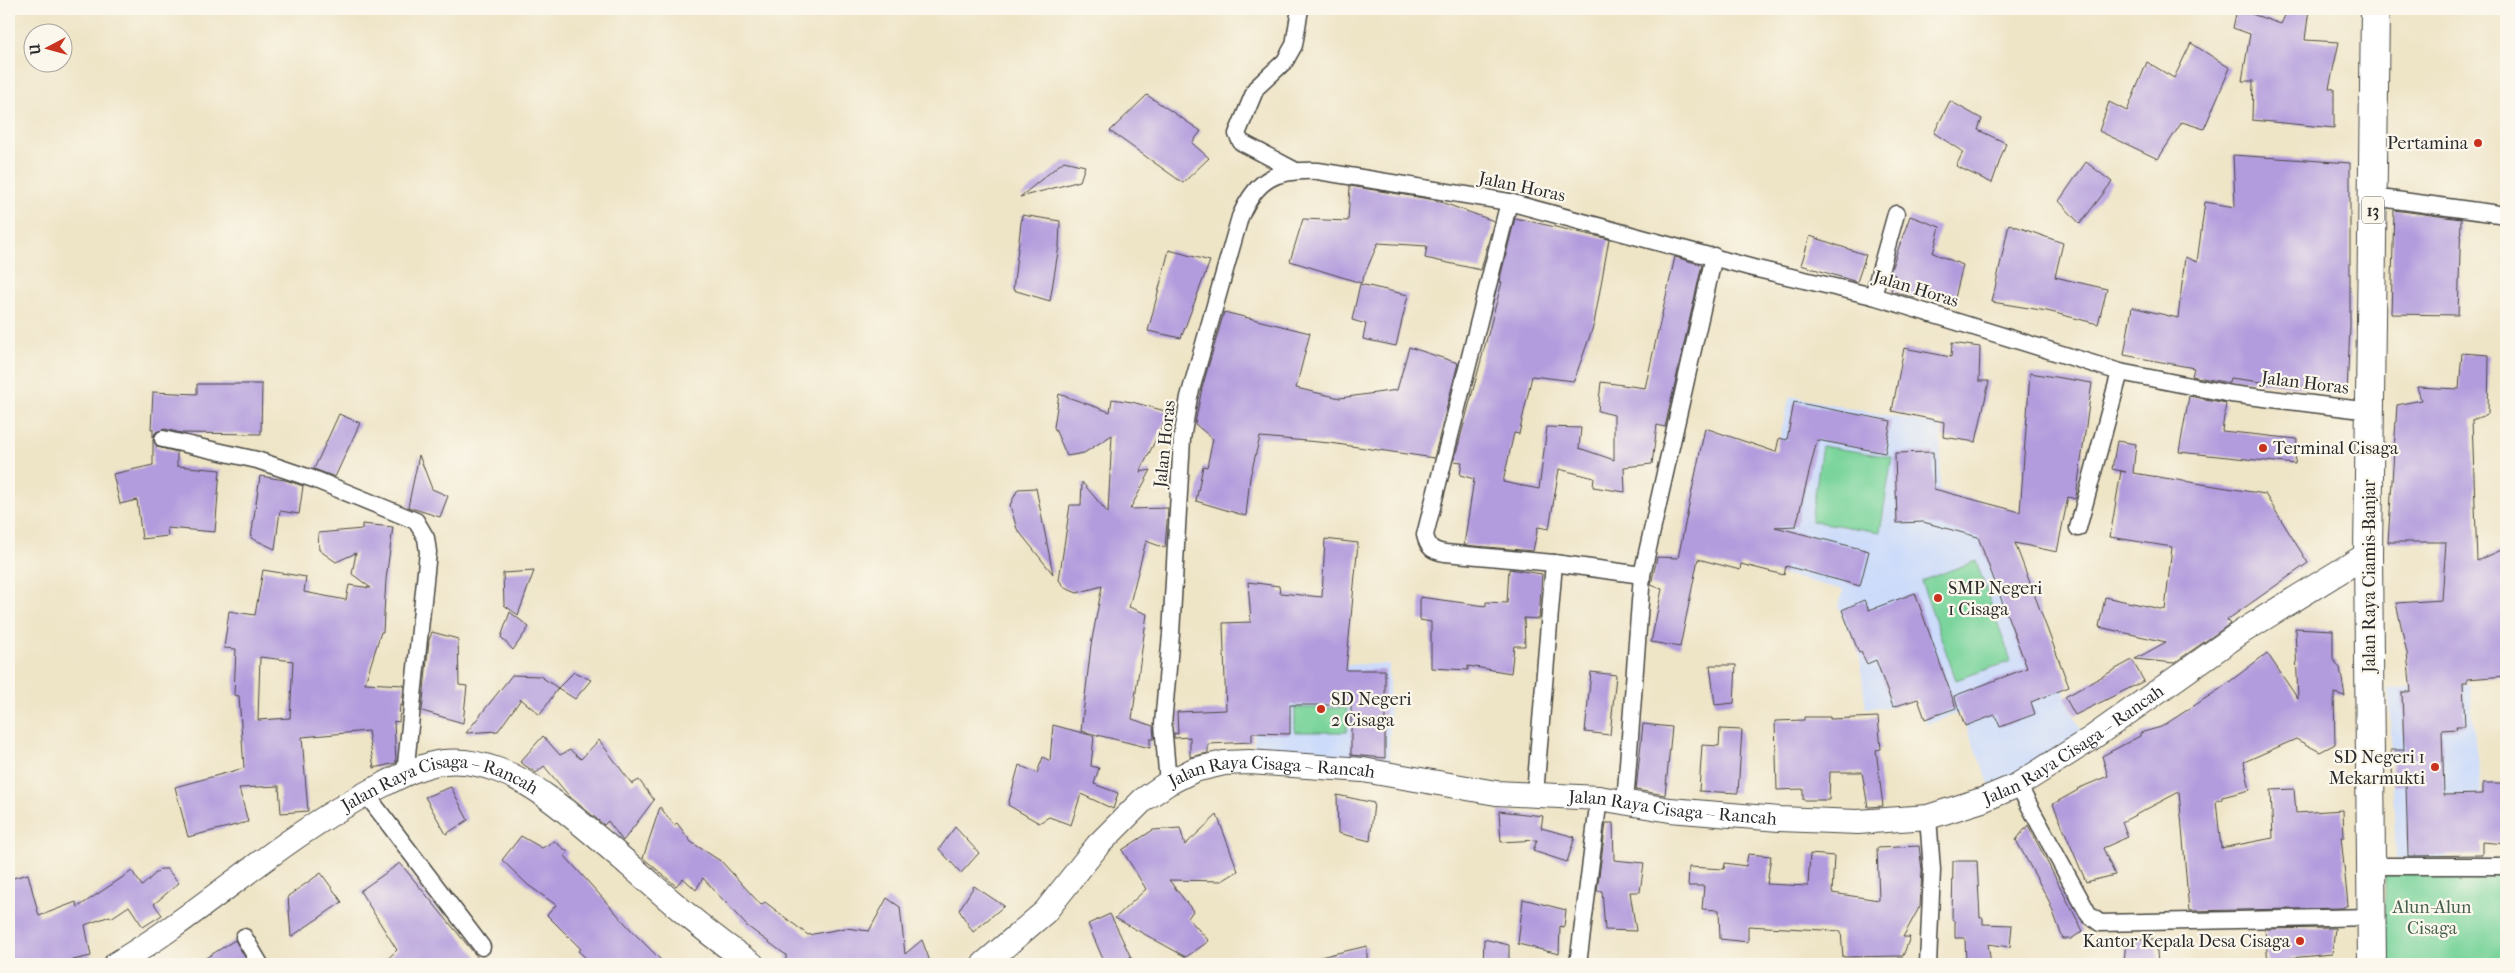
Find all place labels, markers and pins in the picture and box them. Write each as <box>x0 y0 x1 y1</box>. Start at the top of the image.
place label: Pertamina <box>2387 133 2469 154</box>
marker: Pertamina <box>2472 137 2484 149</box>
place label: Terminal Cisaga <box>2273 438 2399 459</box>
marker: Terminal Cisaga <box>2257 442 2269 454</box>
place label: SMP Negeri 1 Cisaga <box>1948 578 2043 620</box>
marker: SMP Negeri 1 Cisaga <box>1932 592 1944 604</box>
place label: SD Negeri 2 Cisaga <box>1331 689 1412 731</box>
marker: SD Negeri 2 Cisaga <box>1315 703 1327 715</box>
place label: SD Negeri 1 Mekarmukti <box>2329 747 2426 789</box>
marker: SD Negeri 1 Mekarmukti <box>2429 761 2441 773</box>
place label: Kantor Kepala Desa Cisaga <box>2082 931 2291 952</box>
marker: Kantor Kepala Desa Cisaga <box>2294 935 2306 947</box>

